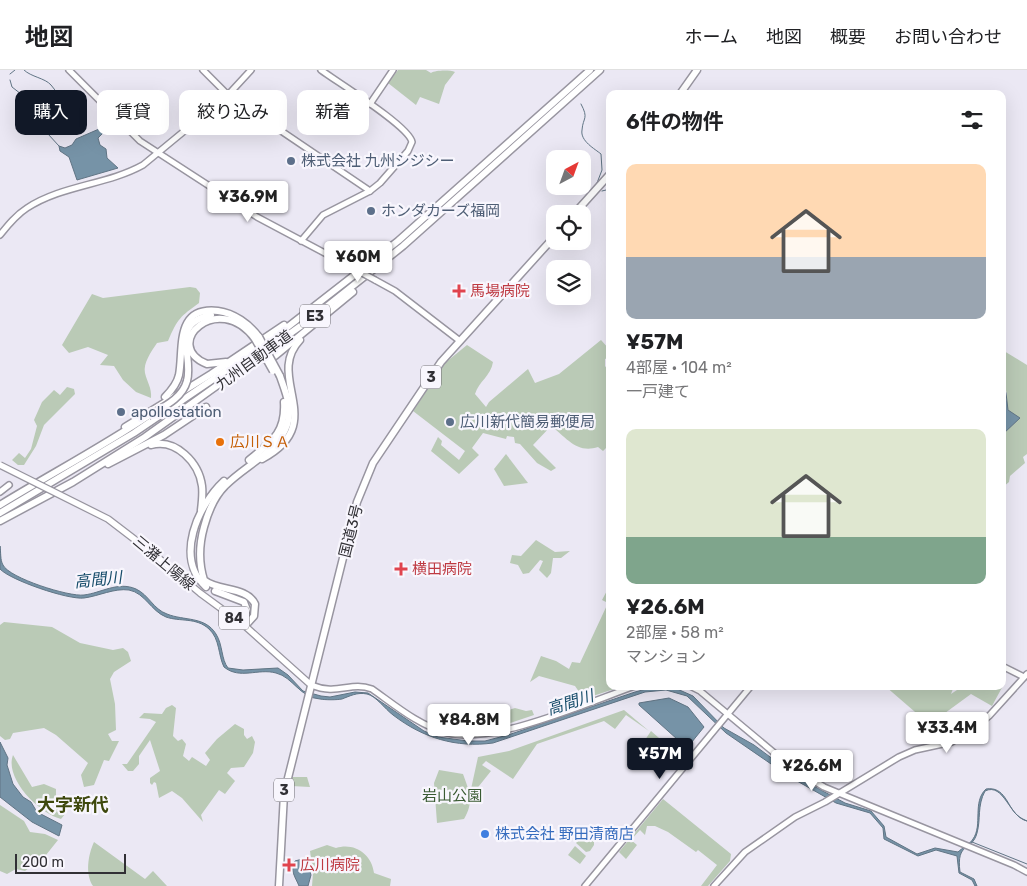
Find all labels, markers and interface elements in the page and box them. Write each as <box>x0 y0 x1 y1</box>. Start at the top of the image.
text: 地図 <box>25 23 73 51</box>
text: ホーム <box>685 26 738 48</box>
text: 地図 <box>766 26 802 48</box>
text: 概要 <box>830 26 866 48</box>
text: お問い合わせ <box>894 26 1002 48</box>
chip: 購入 <box>15 90 87 135</box>
chip: 賃貸 <box>97 90 169 135</box>
chip: 絞り込み <box>179 90 287 135</box>
chip: 新着 <box>297 90 369 135</box>
icon: filters <box>958 106 986 134</box>
text: 6件の物件 <box>626 109 724 134</box>
north arrow <box>546 150 591 195</box>
map controls <box>546 150 591 305</box>
place label: 株式会社 九州シジシー <box>301 152 455 170</box>
marker: 株式会社 九州シジシー <box>285 155 297 167</box>
pin: ¥36.9M <box>207 180 289 223</box>
text: ¥36.9M <box>218 187 278 206</box>
icon: home <box>761 196 851 286</box>
place label: ホンダカーズ福岡 <box>381 202 500 220</box>
marker: ホンダカーズ福岡 <box>365 205 377 217</box>
button: locate <box>546 205 591 250</box>
pin: ¥60M <box>328 240 388 283</box>
text: ¥60M <box>335 247 381 266</box>
button: layers <box>546 260 591 305</box>
place label: 馬場病院 <box>470 282 530 300</box>
marker: 馬場病院 <box>452 284 466 298</box>
road number: E3 <box>300 305 330 328</box>
street label: 九州自動車道 <box>212 326 296 394</box>
text: ¥57M <box>626 329 683 354</box>
text: 4部屋 · 104 m² <box>626 358 732 377</box>
road number: 3 <box>421 366 441 388</box>
text: 一戸建て <box>626 382 690 401</box>
place label: apollostation <box>131 403 222 421</box>
marker: apollostation <box>115 406 127 418</box>
place label: 広川新代簡易郵便局 <box>460 413 595 431</box>
marker: 広川新代簡易郵便局 <box>444 416 456 428</box>
place label: 広川ＳＡ <box>230 433 290 451</box>
marker: 広川ＳＡ <box>214 436 226 448</box>
icon: home <box>761 461 851 551</box>
street label: 国道3号 <box>336 503 366 559</box>
street label: 三潴上陽線 <box>129 532 199 594</box>
place label: 横田病院 <box>412 560 472 578</box>
marker: 横田病院 <box>394 562 408 576</box>
water label: 高間川 <box>73 567 125 591</box>
text: ¥26.6M <box>626 594 705 619</box>
road number: 84 <box>219 606 249 630</box>
text: 2部屋 · 58 m² <box>626 623 724 642</box>
text: マンション <box>626 647 706 666</box>
water label: 高間川 <box>544 685 598 719</box>
pin: ¥84.8M <box>428 704 510 746</box>
text: ¥84.8M <box>438 710 500 729</box>
pin: ¥33.4M <box>906 712 988 754</box>
text: ¥33.4M <box>917 718 977 737</box>
pin: ¥57M <box>630 738 690 780</box>
text: ¥57M <box>638 744 682 763</box>
pin: ¥26.6M <box>771 750 853 792</box>
text: ¥26.6M <box>782 756 842 775</box>
road number: 3 <box>274 778 294 802</box>
park label: 岩山公園 <box>422 787 482 805</box>
district label: 大字新代 <box>37 794 109 816</box>
place label: 株式会社 野田清商店 <box>495 825 634 843</box>
marker: 株式会社 野田清商店 <box>479 828 491 840</box>
scale bar <box>15 851 126 874</box>
text: 200 m <box>22 854 64 871</box>
place label: 広川病院 <box>300 856 360 874</box>
marker: 広川病院 <box>282 858 296 872</box>

